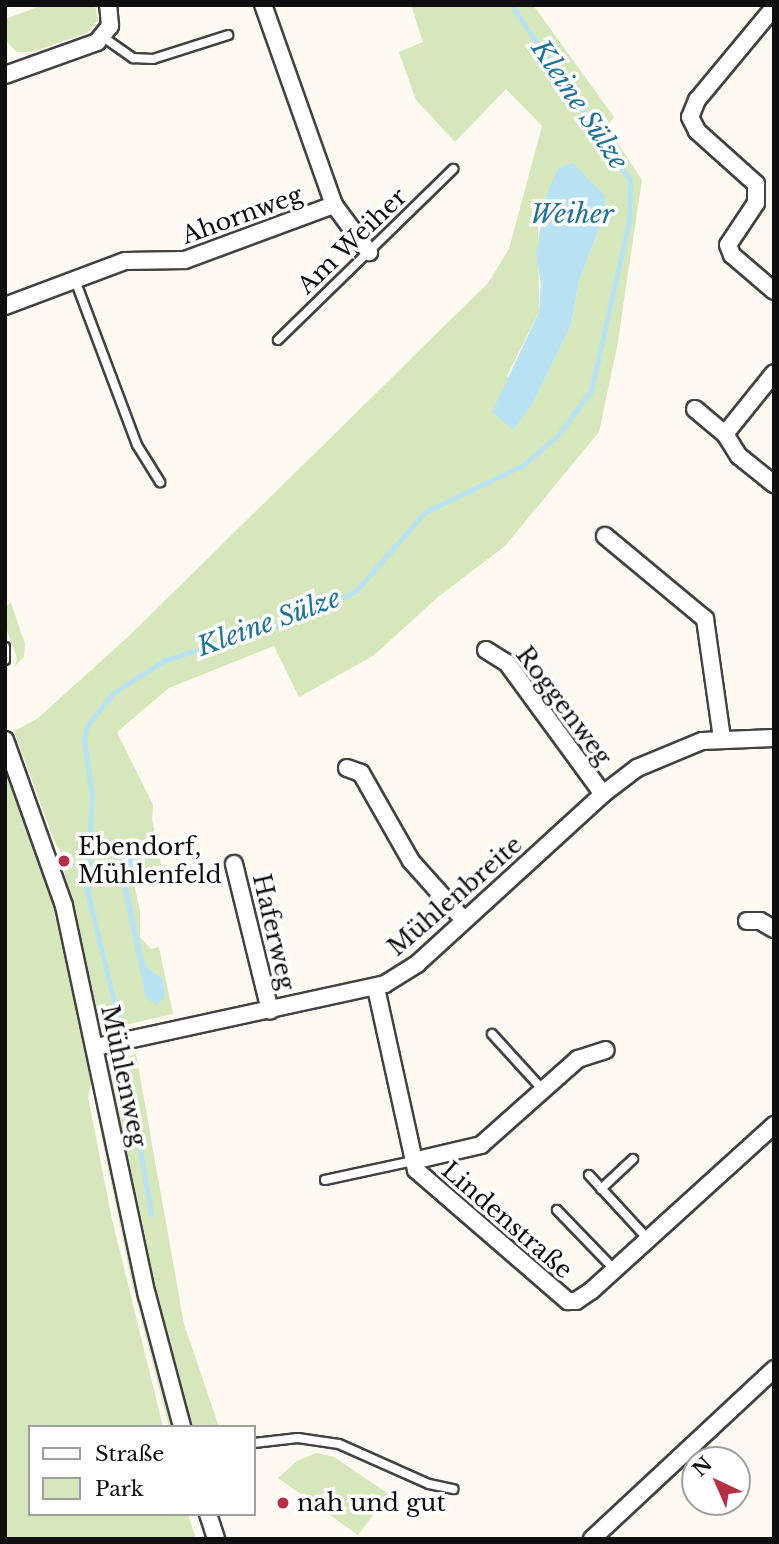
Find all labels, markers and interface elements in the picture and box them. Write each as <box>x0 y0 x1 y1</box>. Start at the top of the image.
water label: Kleine Sülze <box>524 34 634 176</box>
street label: Ahornweg <box>178 180 306 250</box>
street label: Am Weiher <box>291 182 413 300</box>
water label: Weiher <box>530 199 614 231</box>
water label: Kleine Sülze <box>193 583 345 663</box>
street label: Roggenweg <box>510 641 618 771</box>
street label: Mühlenbreite <box>382 830 528 962</box>
place label: Ebendorf, Mühlenfeld <box>78 833 222 889</box>
marker: Ebendorf, Mühlenfeld <box>56 853 72 869</box>
street label: Haferweg <box>247 871 301 993</box>
street label: Mühlenweg <box>95 1003 153 1149</box>
street label: Lindenstraße <box>436 1155 578 1285</box>
legend <box>28 1425 256 1516</box>
text: Straße <box>95 1441 164 1467</box>
north arrow <box>681 1446 751 1516</box>
text: N <box>688 1452 717 1481</box>
text: Park <box>95 1476 144 1502</box>
place label: nah und gut <box>297 1489 445 1517</box>
marker: nah und gut <box>275 1495 291 1511</box>

